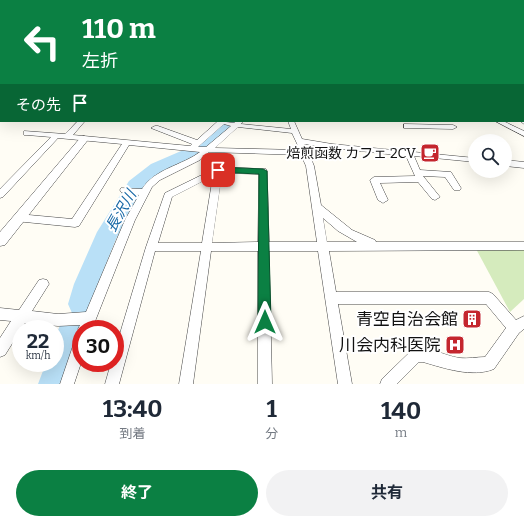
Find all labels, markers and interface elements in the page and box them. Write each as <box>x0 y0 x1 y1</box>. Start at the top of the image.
text: 110 m <box>82 12 156 45</box>
icon: left <box>16 16 68 68</box>
text: 左折 <box>82 50 118 72</box>
icon: arrive <box>69 92 91 114</box>
text: その先 <box>16 96 61 114</box>
map controls <box>468 134 512 178</box>
button: search <box>468 134 512 178</box>
cafe icon: 焙煎函数 カフェ 2CV <box>419 142 441 164</box>
place label: 焙煎函数 カフェ 2CV <box>286 145 416 162</box>
pin <box>201 153 235 187</box>
icon: arrive <box>207 159 229 181</box>
water label: 長沢川 <box>102 185 141 235</box>
position arrow <box>244 301 286 343</box>
building icon: 青空自治会館 <box>461 308 483 330</box>
place label: 青空自治会館 <box>356 309 458 330</box>
speed limit sign: 30 <box>72 320 124 372</box>
text: 22 <box>27 329 49 353</box>
hospital icon: 川会内科医院 <box>444 334 466 356</box>
place label: 川会内科医院 <box>339 335 441 356</box>
text: km/h <box>26 350 50 362</box>
text: 13:40 <box>103 395 162 423</box>
text: 1 <box>266 395 277 423</box>
text: 140 <box>381 397 421 425</box>
text: m <box>395 425 407 440</box>
text: 到着 <box>120 426 146 441</box>
text: 分 <box>265 426 278 441</box>
button: 終了 <box>16 470 258 516</box>
button: 共有 <box>266 470 508 516</box>

